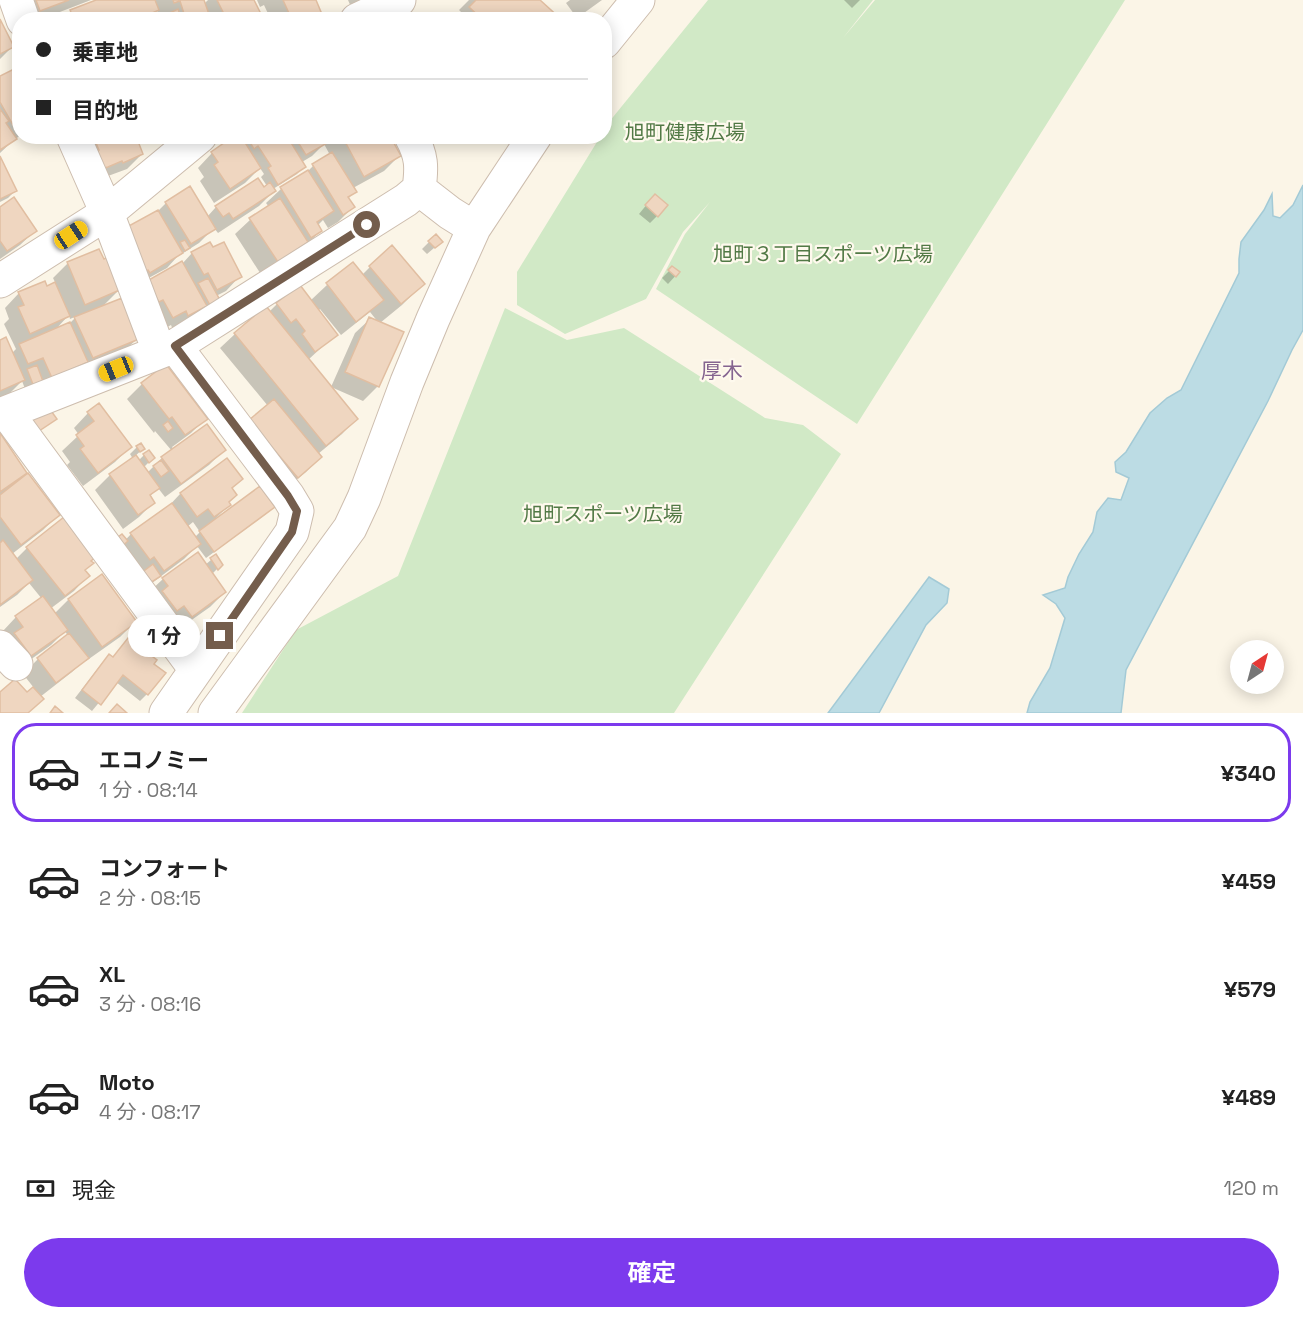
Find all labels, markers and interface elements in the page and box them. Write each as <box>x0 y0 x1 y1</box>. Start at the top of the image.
text: 乗車地 <box>72 38 138 66</box>
text: 目的地 <box>72 96 138 124</box>
park label: 旭町健康広場 <box>625 119 745 145</box>
route start <box>353 211 380 238</box>
car <box>51 218 91 252</box>
park label: 旭町３丁目スポーツ広場 <box>713 241 933 267</box>
car <box>96 354 136 384</box>
district label: 厚木 <box>701 357 743 384</box>
park label: 旭町スポーツ広場 <box>523 501 683 527</box>
callout: 1 分 <box>127 615 199 657</box>
route end <box>206 622 233 649</box>
text: 1 分 <box>147 623 181 649</box>
north arrow <box>1230 640 1284 694</box>
map controls <box>1230 640 1284 694</box>
icon: car <box>27 746 81 800</box>
text: エコノミー <box>99 746 209 774</box>
text: ¥340 <box>1221 759 1276 787</box>
text: 1 分 · 08:14 <box>99 777 198 803</box>
icon: car <box>27 854 81 908</box>
text: コンフォート <box>99 854 230 882</box>
text: ¥459 <box>1222 867 1276 895</box>
text: 2 分 · 08:15 <box>99 885 201 911</box>
text: XL <box>99 960 125 988</box>
icon: car <box>27 962 81 1016</box>
text: ¥579 <box>1224 975 1276 1003</box>
text: 3 分 · 08:16 <box>99 991 201 1017</box>
text: Moto <box>99 1068 155 1096</box>
icon: car <box>27 1070 81 1124</box>
text: ¥489 <box>1222 1083 1276 1111</box>
text: 4 分 · 08:17 <box>99 1099 201 1125</box>
icon: cash <box>24 1172 57 1205</box>
text: 120 m <box>1223 1175 1279 1201</box>
text: 現金 <box>72 1176 116 1204</box>
button: 確定 <box>24 1238 1279 1307</box>

